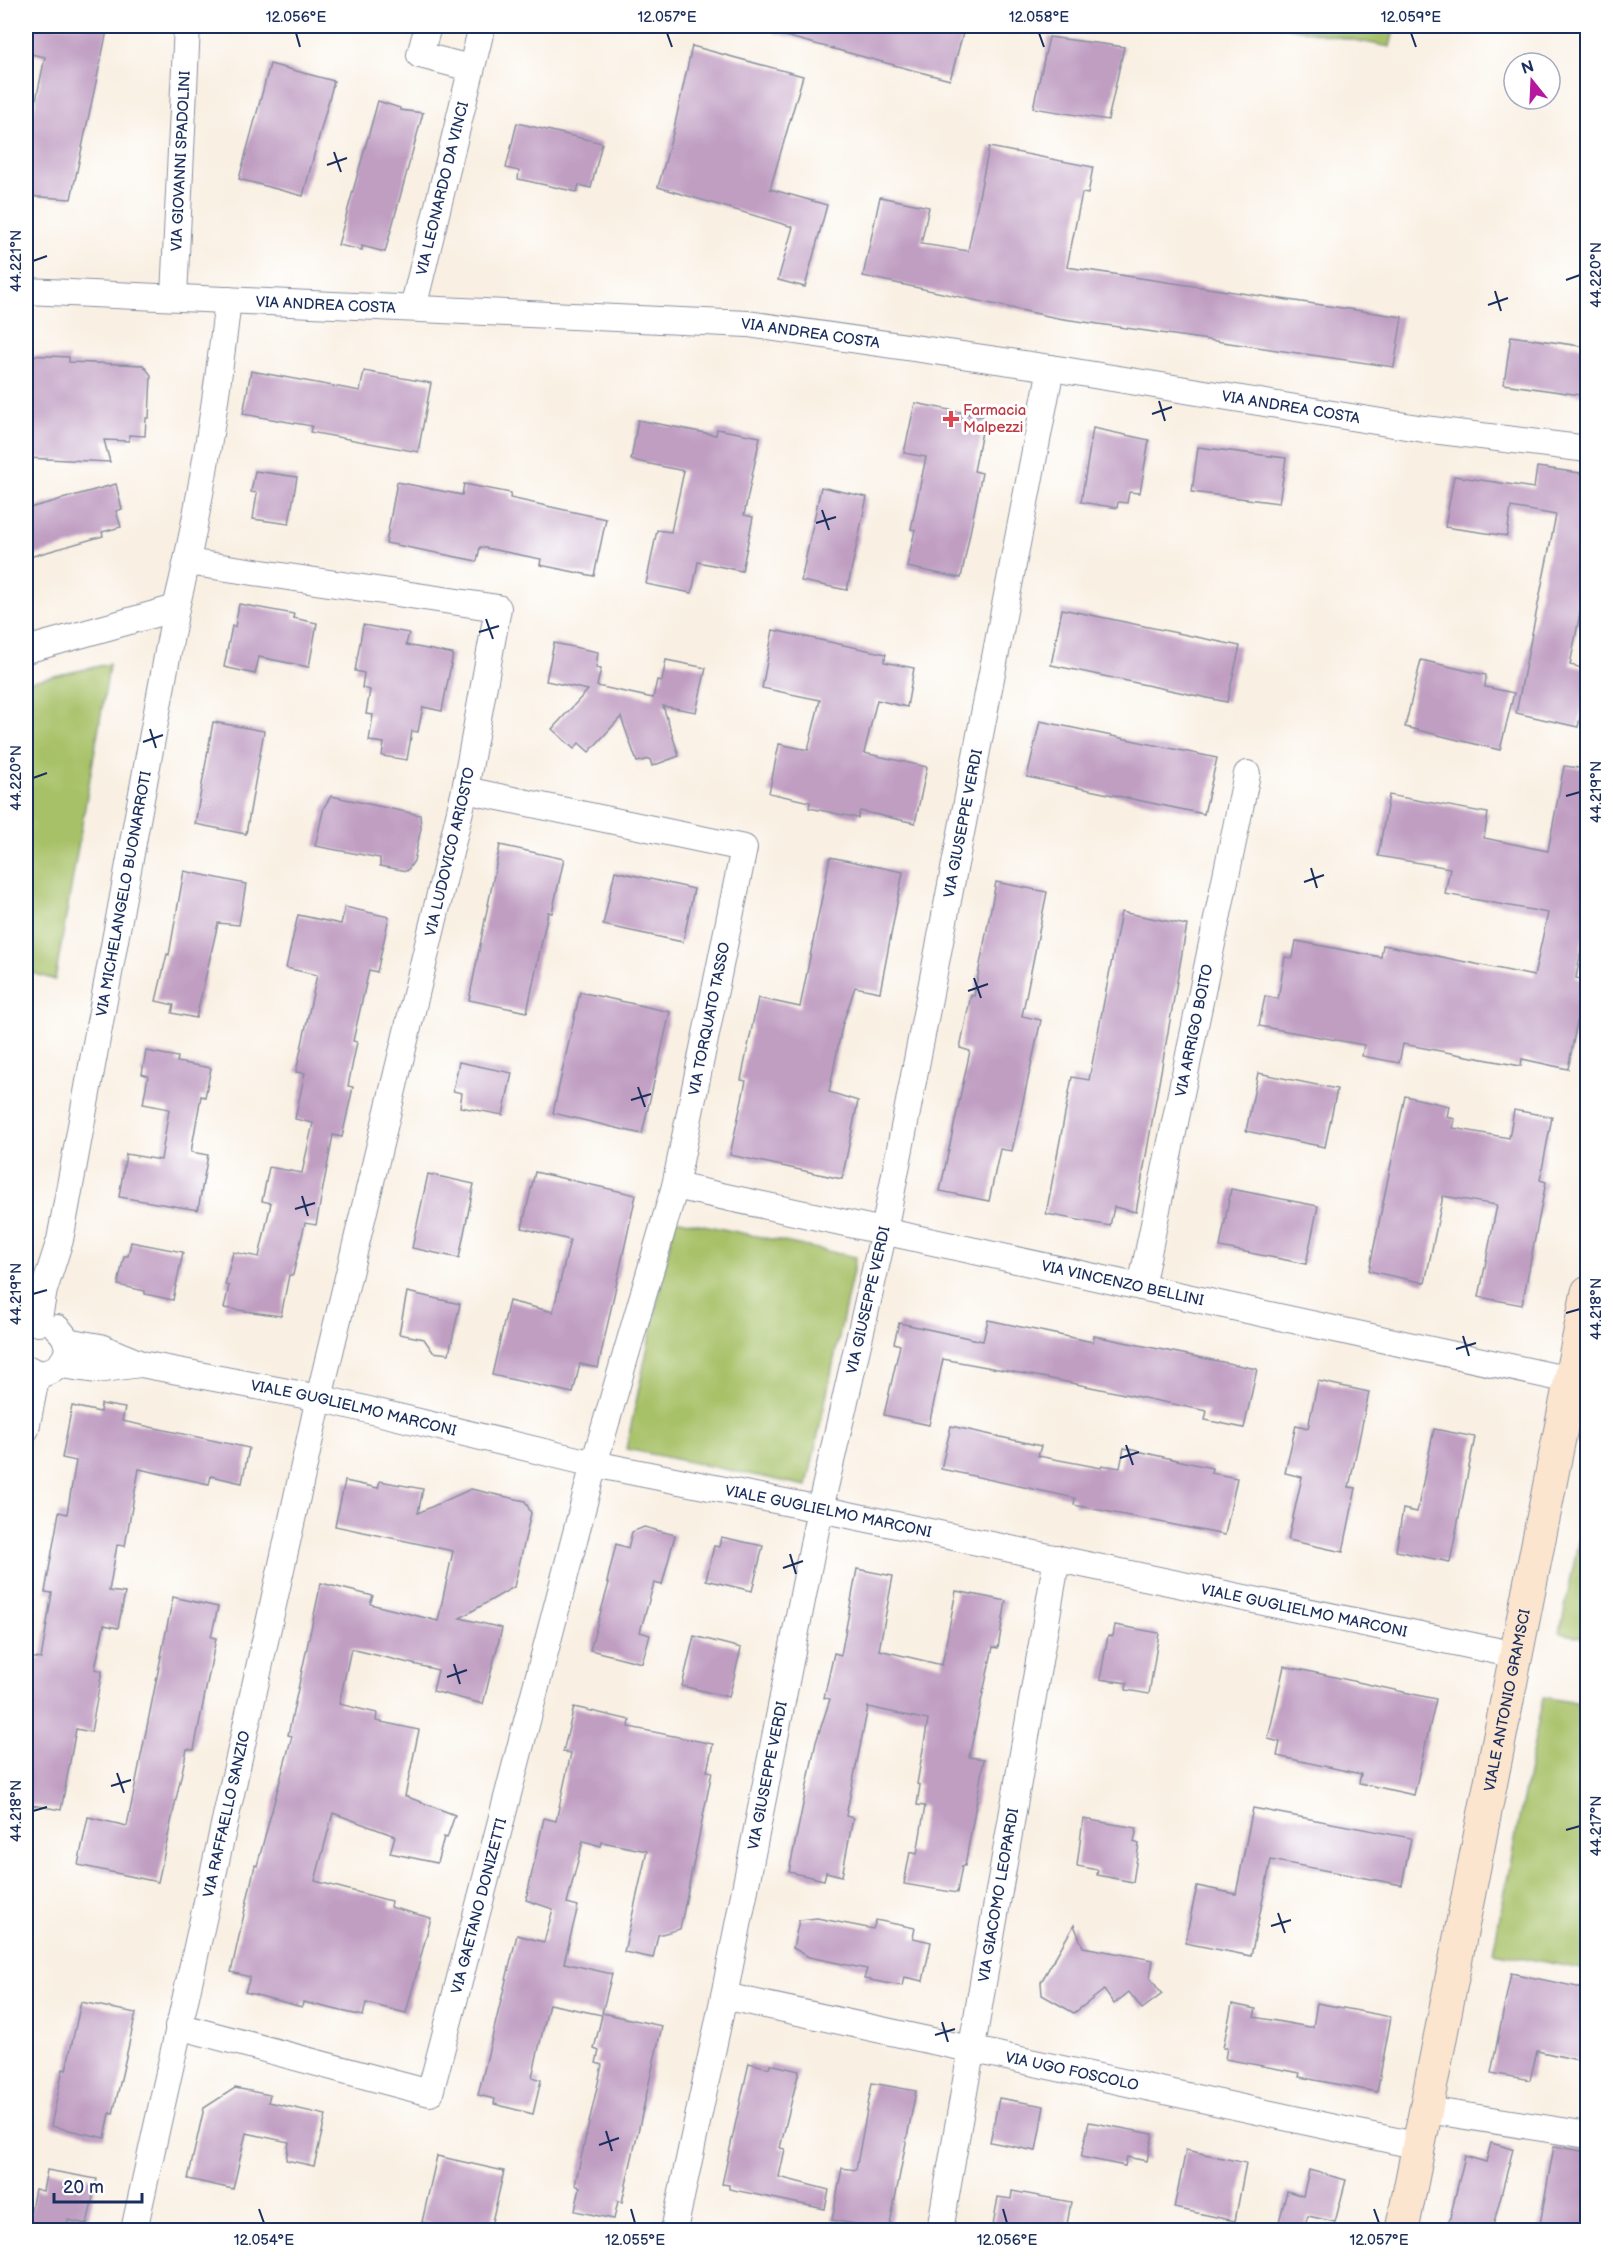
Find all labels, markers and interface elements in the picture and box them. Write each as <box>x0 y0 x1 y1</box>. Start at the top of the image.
text: 12.056°E <box>266 8 326 27</box>
text: 12.057°E <box>637 8 697 27</box>
text: 12.058°E <box>1009 8 1069 27</box>
text: 12.059°E <box>1381 8 1441 27</box>
north arrow <box>1502 51 1562 111</box>
text: N <box>1519 57 1536 79</box>
street label: VIA GIOVANNI SPADOLINI <box>167 70 194 252</box>
street label: VIA LEONARDO DA VINCI <box>412 99 473 277</box>
text: 44.221°N <box>7 230 26 292</box>
text: 44.220°N <box>1587 242 1606 308</box>
street label: VIA ANDREA COSTA <box>255 292 397 317</box>
street label: VIA ANDREA COSTA <box>741 314 882 353</box>
street label: VIA ANDREA COSTA <box>1220 387 1362 428</box>
place label: Farmacia Malpezzi <box>963 401 1026 437</box>
marker: Farmacia Malpezzi <box>944 412 958 426</box>
text: 44.220°N <box>7 745 26 811</box>
street label: VIA GIUSEPPE VERDI <box>939 747 987 899</box>
text: 44.219°N <box>1587 761 1606 823</box>
street label: VIA LUDOVICO ARIOSTO <box>421 766 478 938</box>
street label: VIA MICHELANGELO BUONARROTI <box>92 769 155 1018</box>
street label: VIA TORQUATO TASSO <box>684 940 734 1097</box>
street label: VIA ARRIGO BOITO <box>1171 962 1217 1098</box>
street label: VIA GIUSEPPE VERDI <box>842 1224 894 1376</box>
street label: VIA VINCENZO BELLINI <box>1040 1256 1206 1310</box>
text: 44.219°N <box>7 1263 26 1325</box>
text: 44.218°N <box>1587 1278 1606 1340</box>
street label: VIALE GUGLIELMO MARCONI <box>249 1376 459 1440</box>
street label: VIALE GUGLIELMO MARCONI <box>723 1481 934 1542</box>
street label: VIALE GUGLIELMO MARCONI <box>1199 1580 1409 1642</box>
street label: VIALE ANTONIO GRAMSCI <box>1480 1607 1534 1793</box>
street label: VIA GIUSEPPE VERDI <box>744 1699 791 1851</box>
street label: VIA RAFFAELLO SANZIO <box>199 1729 254 1899</box>
text: 44.218°N <box>7 1780 26 1842</box>
text: 44.217°N <box>1587 1795 1606 1857</box>
street label: VIA GIACOMO LEOPARDI <box>974 1806 1023 1983</box>
street label: VIA GAETANO DONIZETTI <box>447 1816 511 1996</box>
street label: VIA UGO FOSCOLO <box>1003 2047 1141 2095</box>
scale bar <box>54 2166 142 2204</box>
text: 20 m <box>63 2177 104 2198</box>
text: 12.054°E <box>234 2231 294 2250</box>
text: 12.055°E <box>605 2231 665 2250</box>
text: 12.056°E <box>977 2231 1037 2250</box>
text: 12.057°E <box>1349 2231 1409 2250</box>

